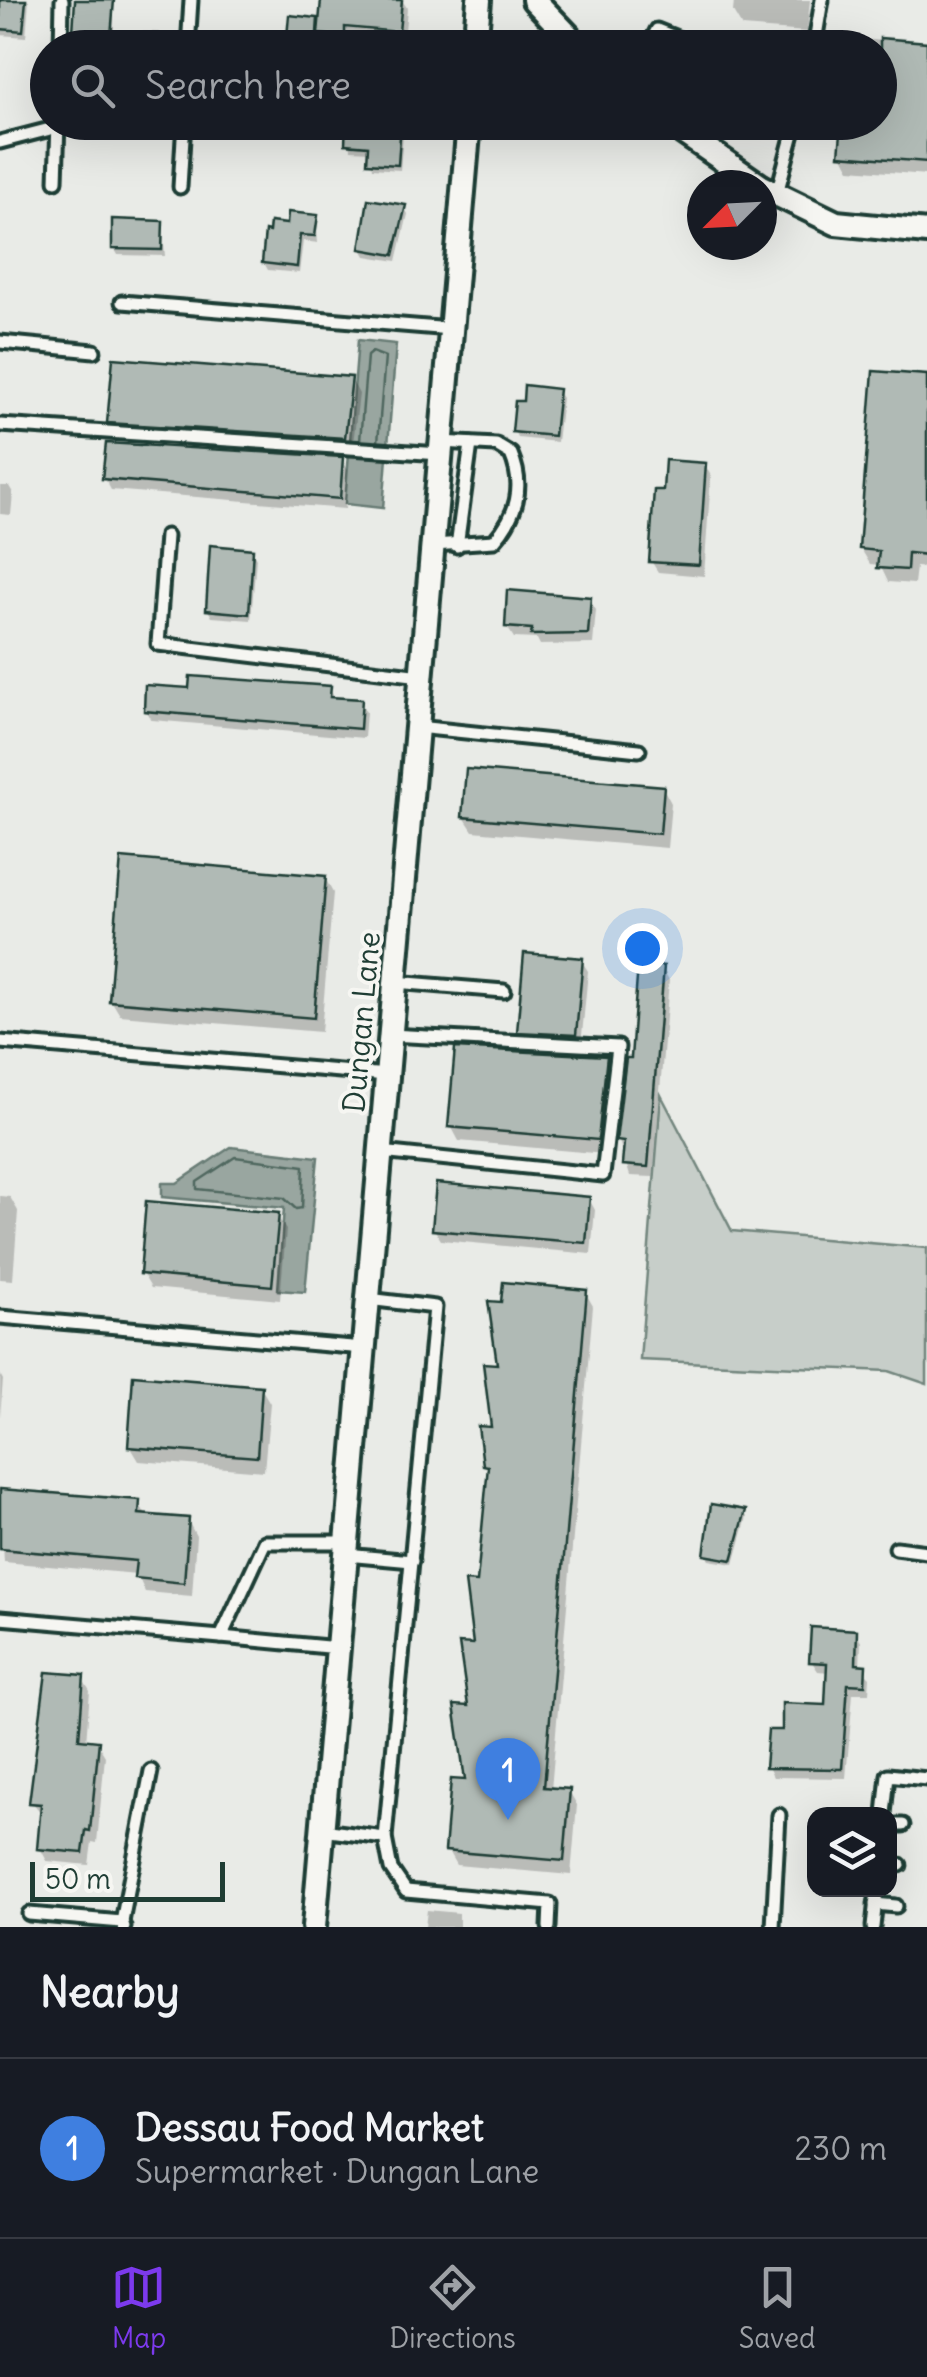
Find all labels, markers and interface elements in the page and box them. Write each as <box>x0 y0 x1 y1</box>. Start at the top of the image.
search box <box>30 30 897 140</box>
icon: search <box>65 58 120 113</box>
text: Search here <box>145 62 351 109</box>
north arrow <box>687 170 777 260</box>
your location <box>617 923 668 974</box>
street label: Dungan Lane <box>334 930 388 1114</box>
pin: 1 <box>476 1738 540 1820</box>
map controls <box>807 1807 897 1897</box>
button: layers <box>807 1807 897 1897</box>
scale bar <box>30 1857 225 1902</box>
text: 50 m <box>45 1861 111 1897</box>
text: Nearby <box>40 1966 179 2018</box>
text: Dessau Food Market <box>135 2104 484 2151</box>
text: 1 <box>66 2128 79 2169</box>
text: 230 m <box>795 2128 887 2169</box>
text: Supermarket · Dungan Lane <box>135 2151 539 2192</box>
tab: Map <box>111 2260 166 2356</box>
tab: Directions <box>389 2260 516 2356</box>
tab: Saved <box>739 2260 816 2356</box>

